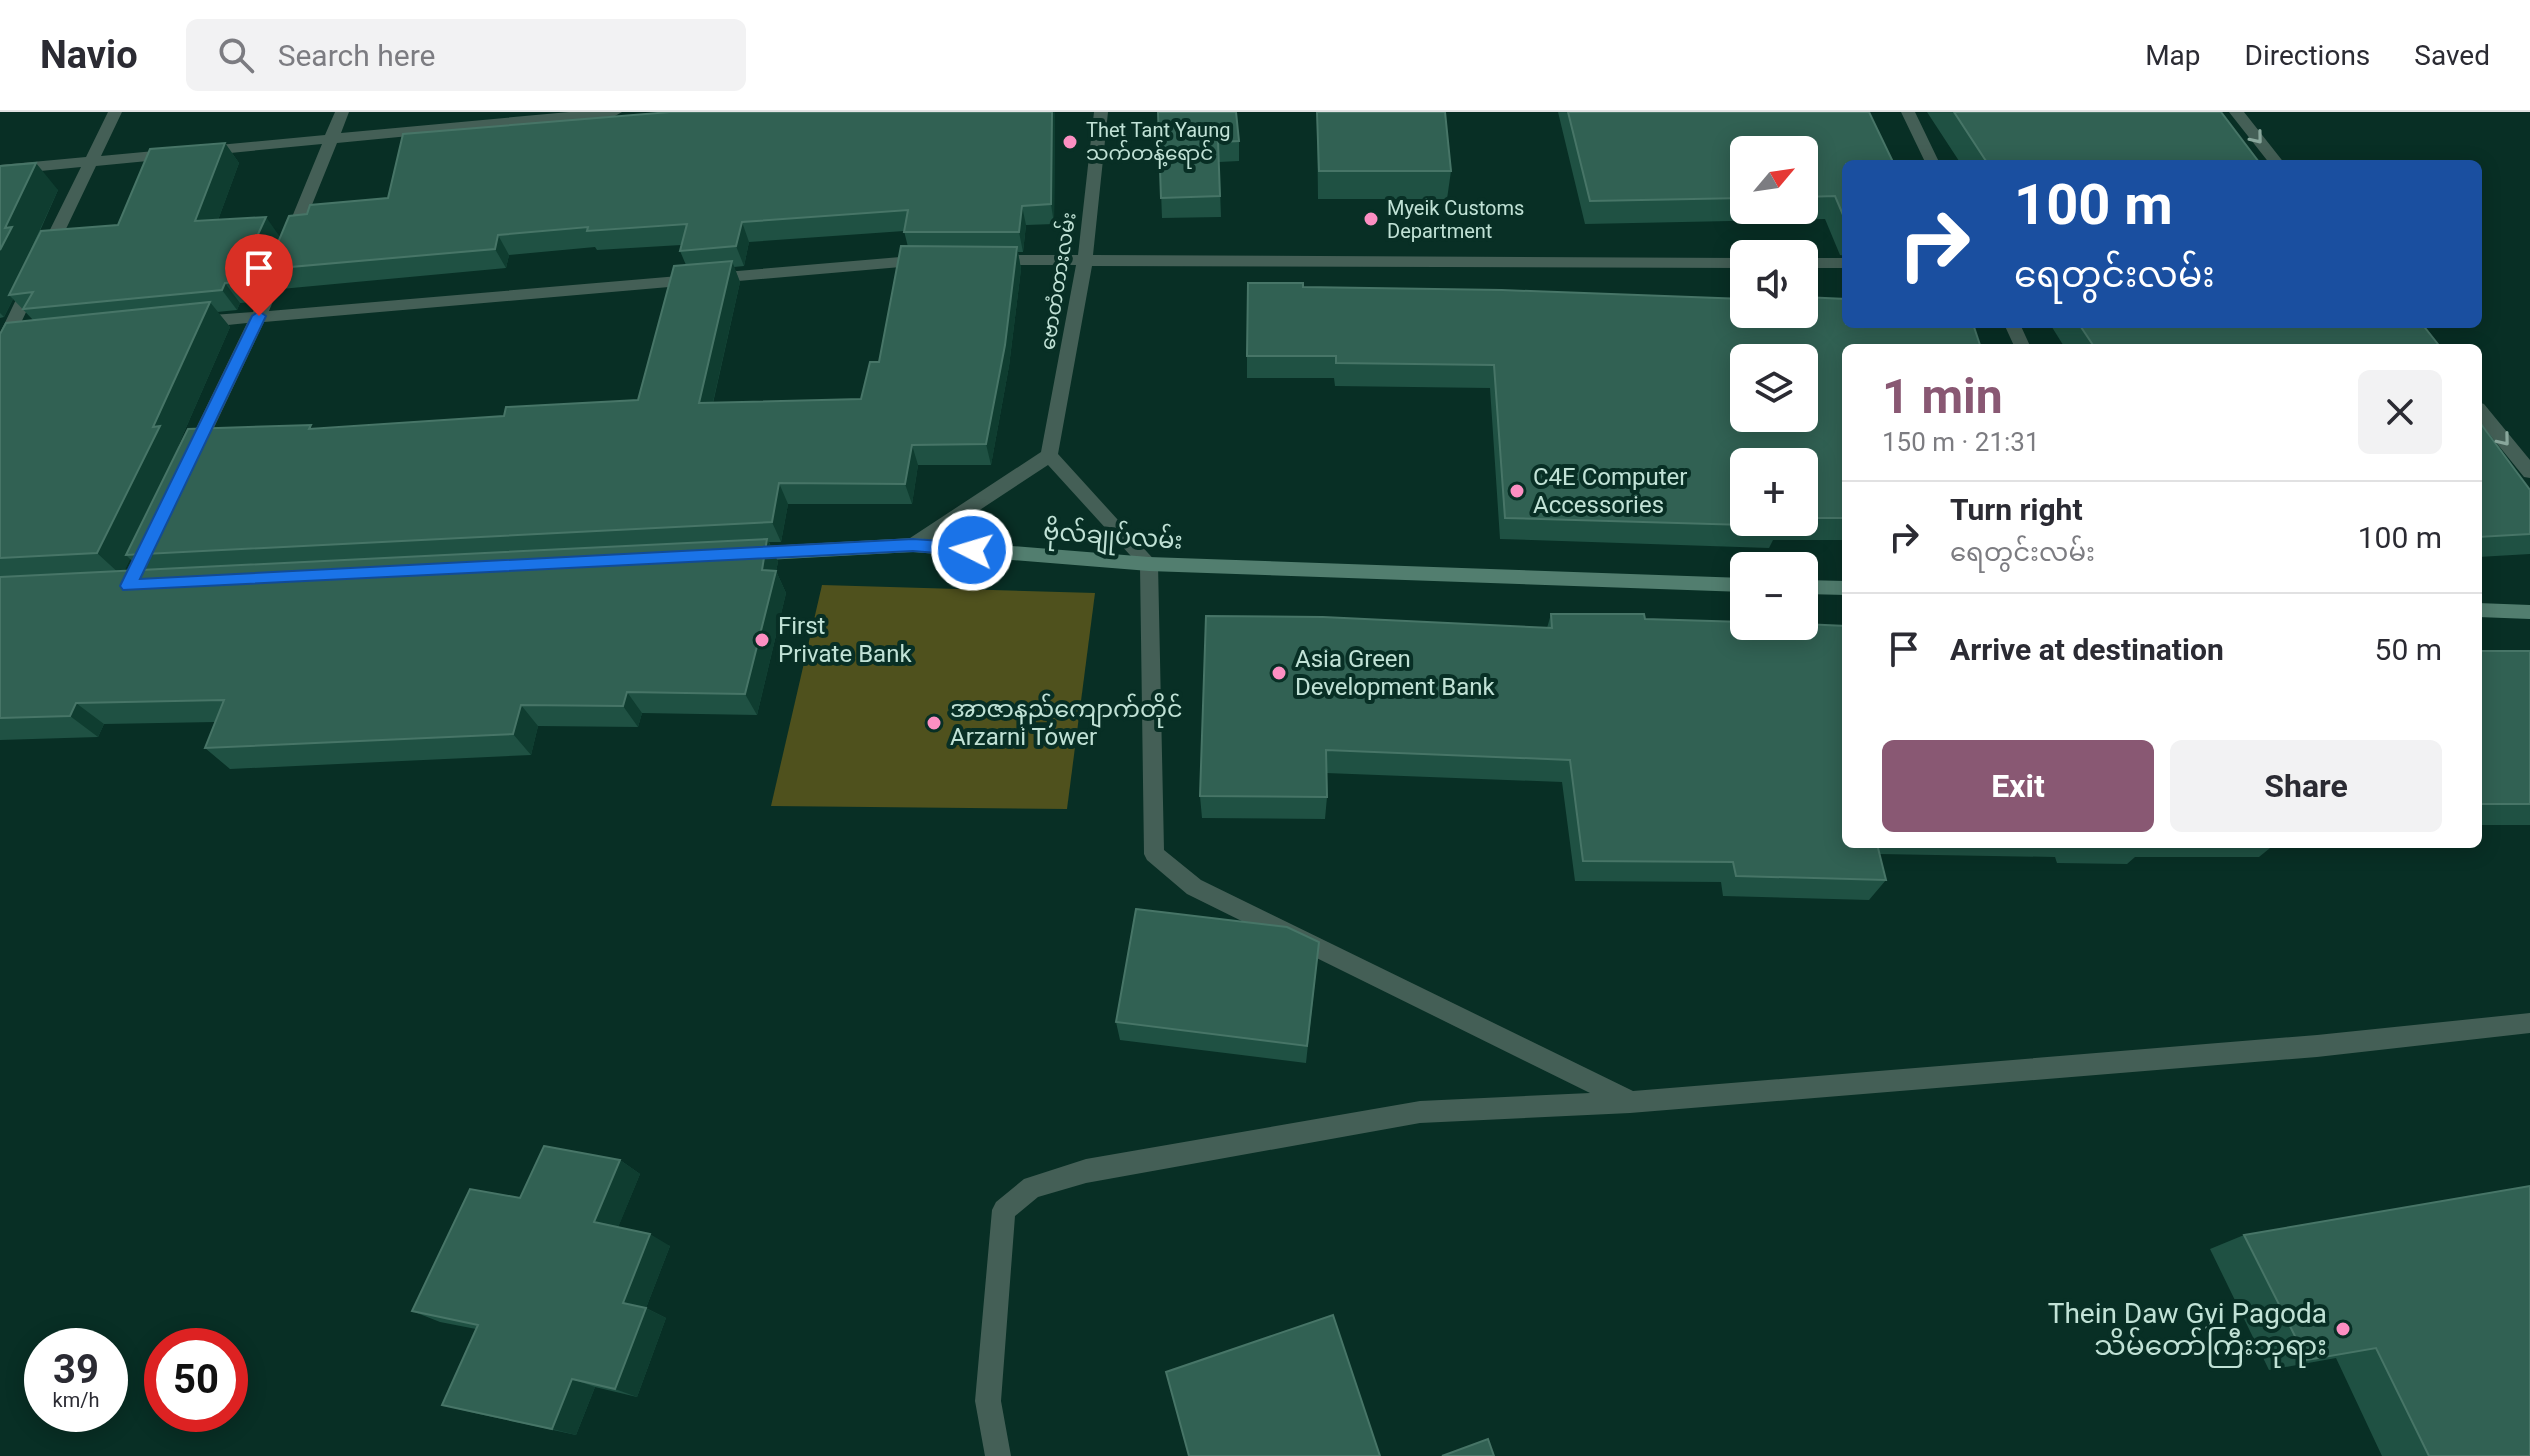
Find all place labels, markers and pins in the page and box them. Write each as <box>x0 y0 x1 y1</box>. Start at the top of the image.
place label: Thet Tant Yaung သက်တန့်ရောင် <box>1086 118 1230 169</box>
marker: Thet Tant Yaung သက်တန့်ရောင် <box>1061 133 1079 151</box>
place label: Myeik Customs Department <box>1387 196 1524 243</box>
marker: Myeik Customs Department <box>1362 210 1380 228</box>
pin <box>225 234 293 316</box>
place label: C4E Computer Accessories <box>1533 463 1687 519</box>
marker: C4E Computer Accessories <box>1508 482 1526 500</box>
place label: First Private Bank <box>778 612 912 668</box>
marker: First Private Bank <box>753 631 771 649</box>
place label: Asia Green Development Bank <box>1295 645 1496 701</box>
marker: Asia Green Development Bank <box>1270 664 1288 682</box>
place label: အာဇာနည်ကျောက်တိုင် Arzarni Tower <box>950 693 1183 751</box>
marker: အာဇာနည်ကျောက်တိုင် Arzarni Tower <box>925 714 943 732</box>
place label: Thein Daw Gyi Pagoda သိမ်တော်ကြီးဘုရား <box>2048 1297 2327 1368</box>
marker: Thein Daw Gyi Pagoda သိမ်တော်ကြီးဘုရား <box>2334 1320 2352 1338</box>

